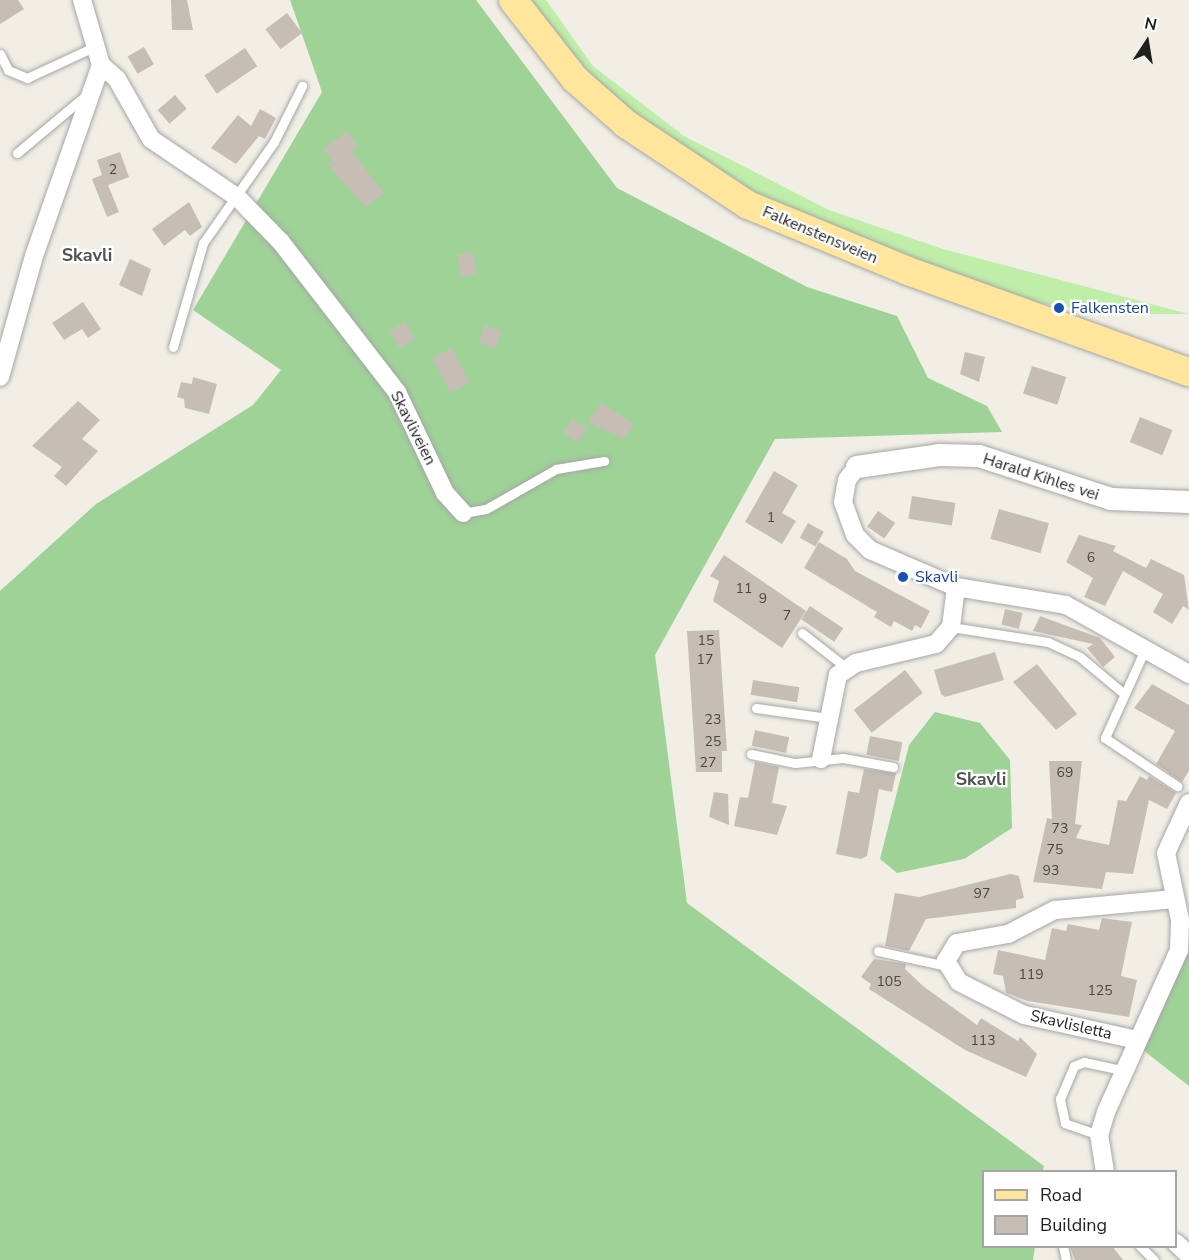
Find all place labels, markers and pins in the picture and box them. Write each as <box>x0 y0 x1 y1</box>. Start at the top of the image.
place label: Falkensten <box>1071 298 1149 318</box>
marker: Falkensten <box>1052 301 1066 315</box>
place label: Skavli <box>915 567 958 587</box>
marker: Skavli <box>896 570 910 584</box>

